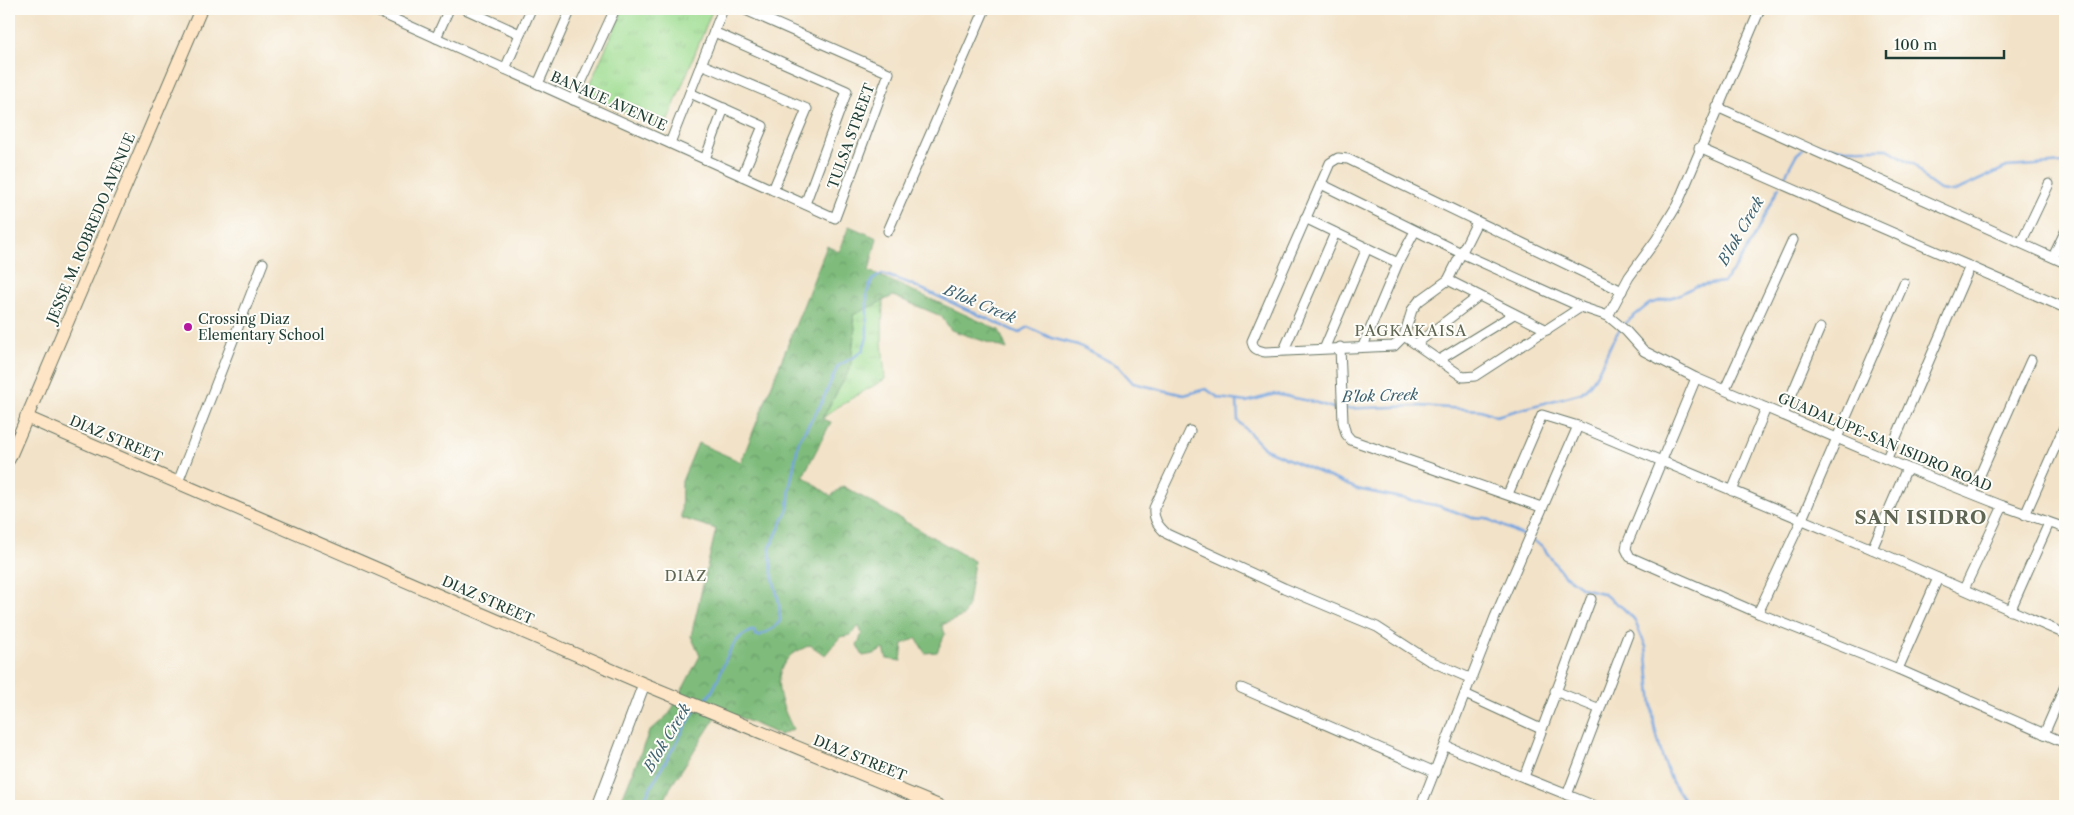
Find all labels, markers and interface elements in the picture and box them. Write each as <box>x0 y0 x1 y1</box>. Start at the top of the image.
scale bar <box>1886 28 2004 60</box>
text: 100 m <box>1894 35 1937 54</box>
street label: BANAUE AVENUE <box>548 67 670 135</box>
street label: TULSA STREET <box>824 80 879 191</box>
street label: JESSE M. ROBREDO AVENUE <box>42 130 139 328</box>
water label: B'lok Creek <box>1713 193 1768 269</box>
water label: B'lok Creek <box>940 279 1019 327</box>
place label: Crossing Diaz Elementary School <box>198 310 324 344</box>
marker: Crossing Diaz Elementary School <box>182 321 194 333</box>
district label: PAGKAKAISA <box>1355 321 1467 340</box>
water label: B'lok Creek <box>1341 385 1419 406</box>
street label: GUADALUPE-SAN ISIDRO ROAD <box>1775 389 1995 495</box>
street label: DIAZ STREET <box>67 411 166 467</box>
district label: SAN ISIDRO <box>1855 506 1987 529</box>
district label: DIAZ <box>665 566 707 585</box>
street label: DIAZ STREET <box>439 572 537 629</box>
water label: B'lok Creek <box>638 700 694 776</box>
street label: DIAZ STREET <box>811 731 910 785</box>

